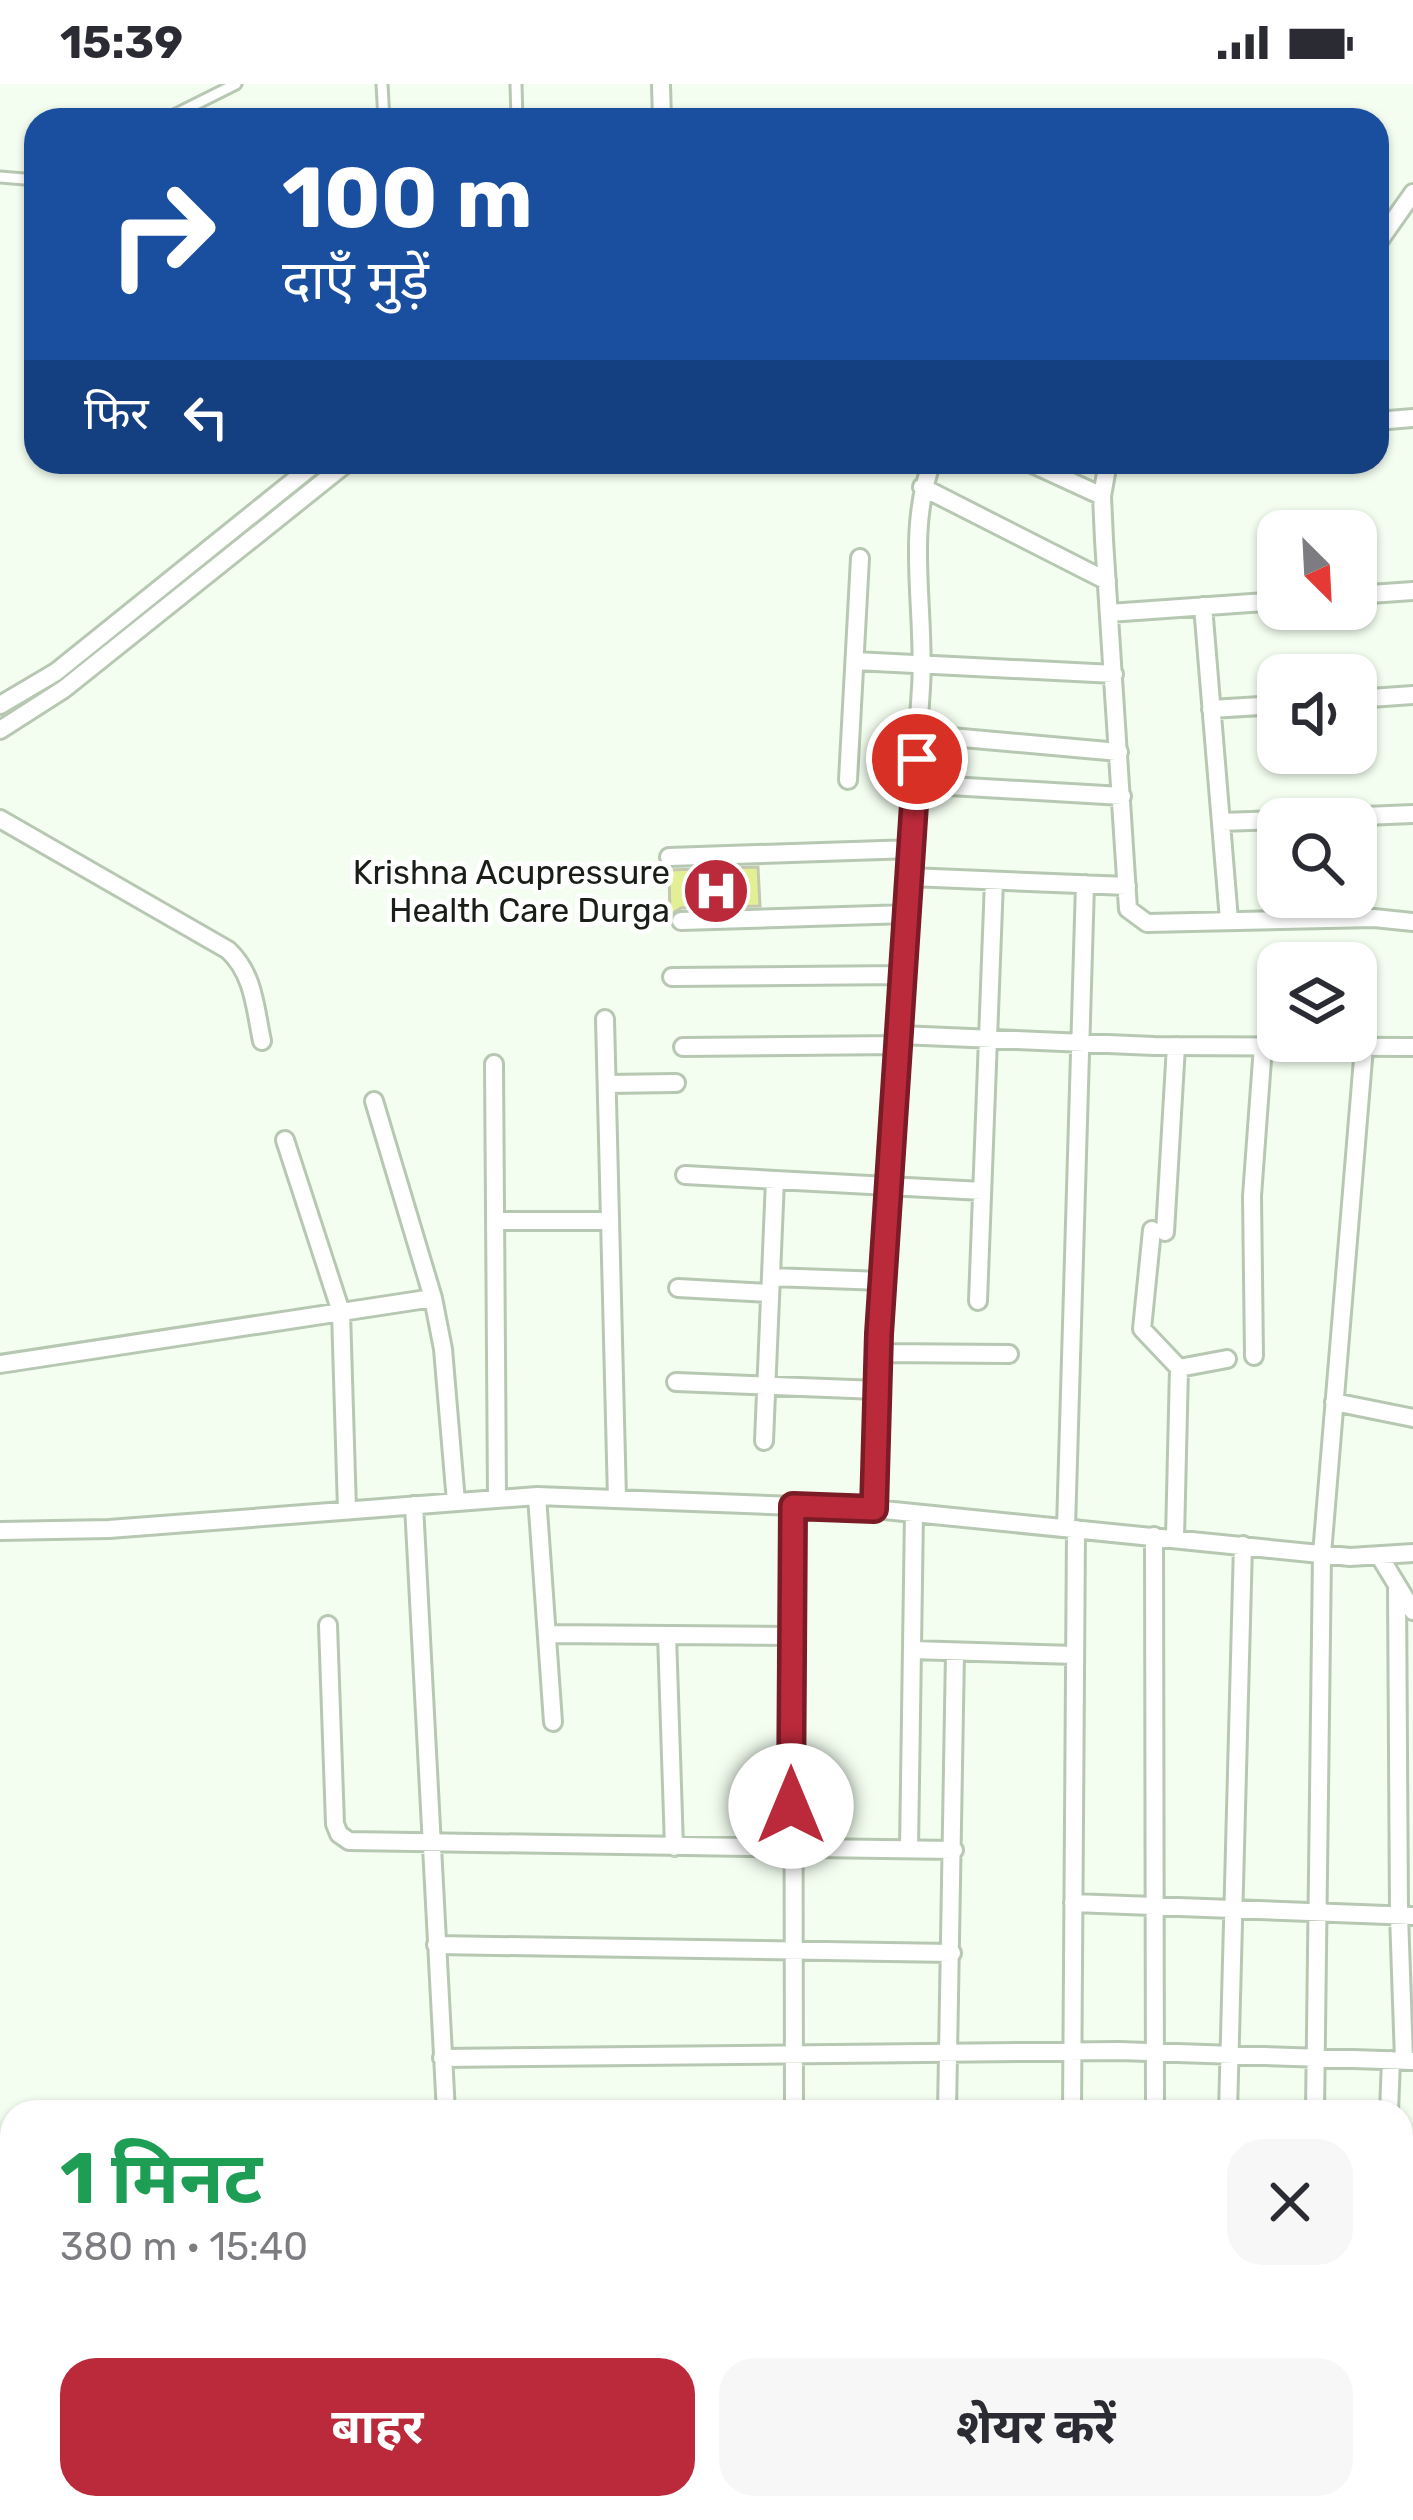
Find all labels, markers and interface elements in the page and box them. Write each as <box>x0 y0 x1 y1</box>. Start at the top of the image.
text: 15:39 <box>60 16 183 69</box>
text: 100 m <box>282 148 533 248</box>
icon: right <box>84 156 240 312</box>
text: दाएँ मुड़ें <box>282 249 429 313</box>
icon: left <box>173 384 239 450</box>
text: फिर <box>84 387 149 440</box>
north arrow <box>1257 510 1377 630</box>
map controls <box>1257 510 1377 1062</box>
button: sound <box>1257 654 1377 774</box>
pin <box>866 708 968 810</box>
icon: arrive <box>884 726 950 792</box>
button: search <box>1257 798 1377 918</box>
place label: Krishna Acupressure Health Care Durga <box>353 853 670 930</box>
hospital icon: Krishna Acupressure Health Care Durga <box>681 856 751 926</box>
button: layers <box>1257 942 1377 1062</box>
position arrow <box>728 1743 854 1869</box>
text: 1 मिनट <box>60 2136 262 2221</box>
button: close <box>1227 2139 1353 2265</box>
text: 380 m · 15:40 <box>60 2224 308 2270</box>
button: बाहर <box>60 2358 695 2496</box>
button: शेयर करें <box>719 2358 1353 2496</box>

